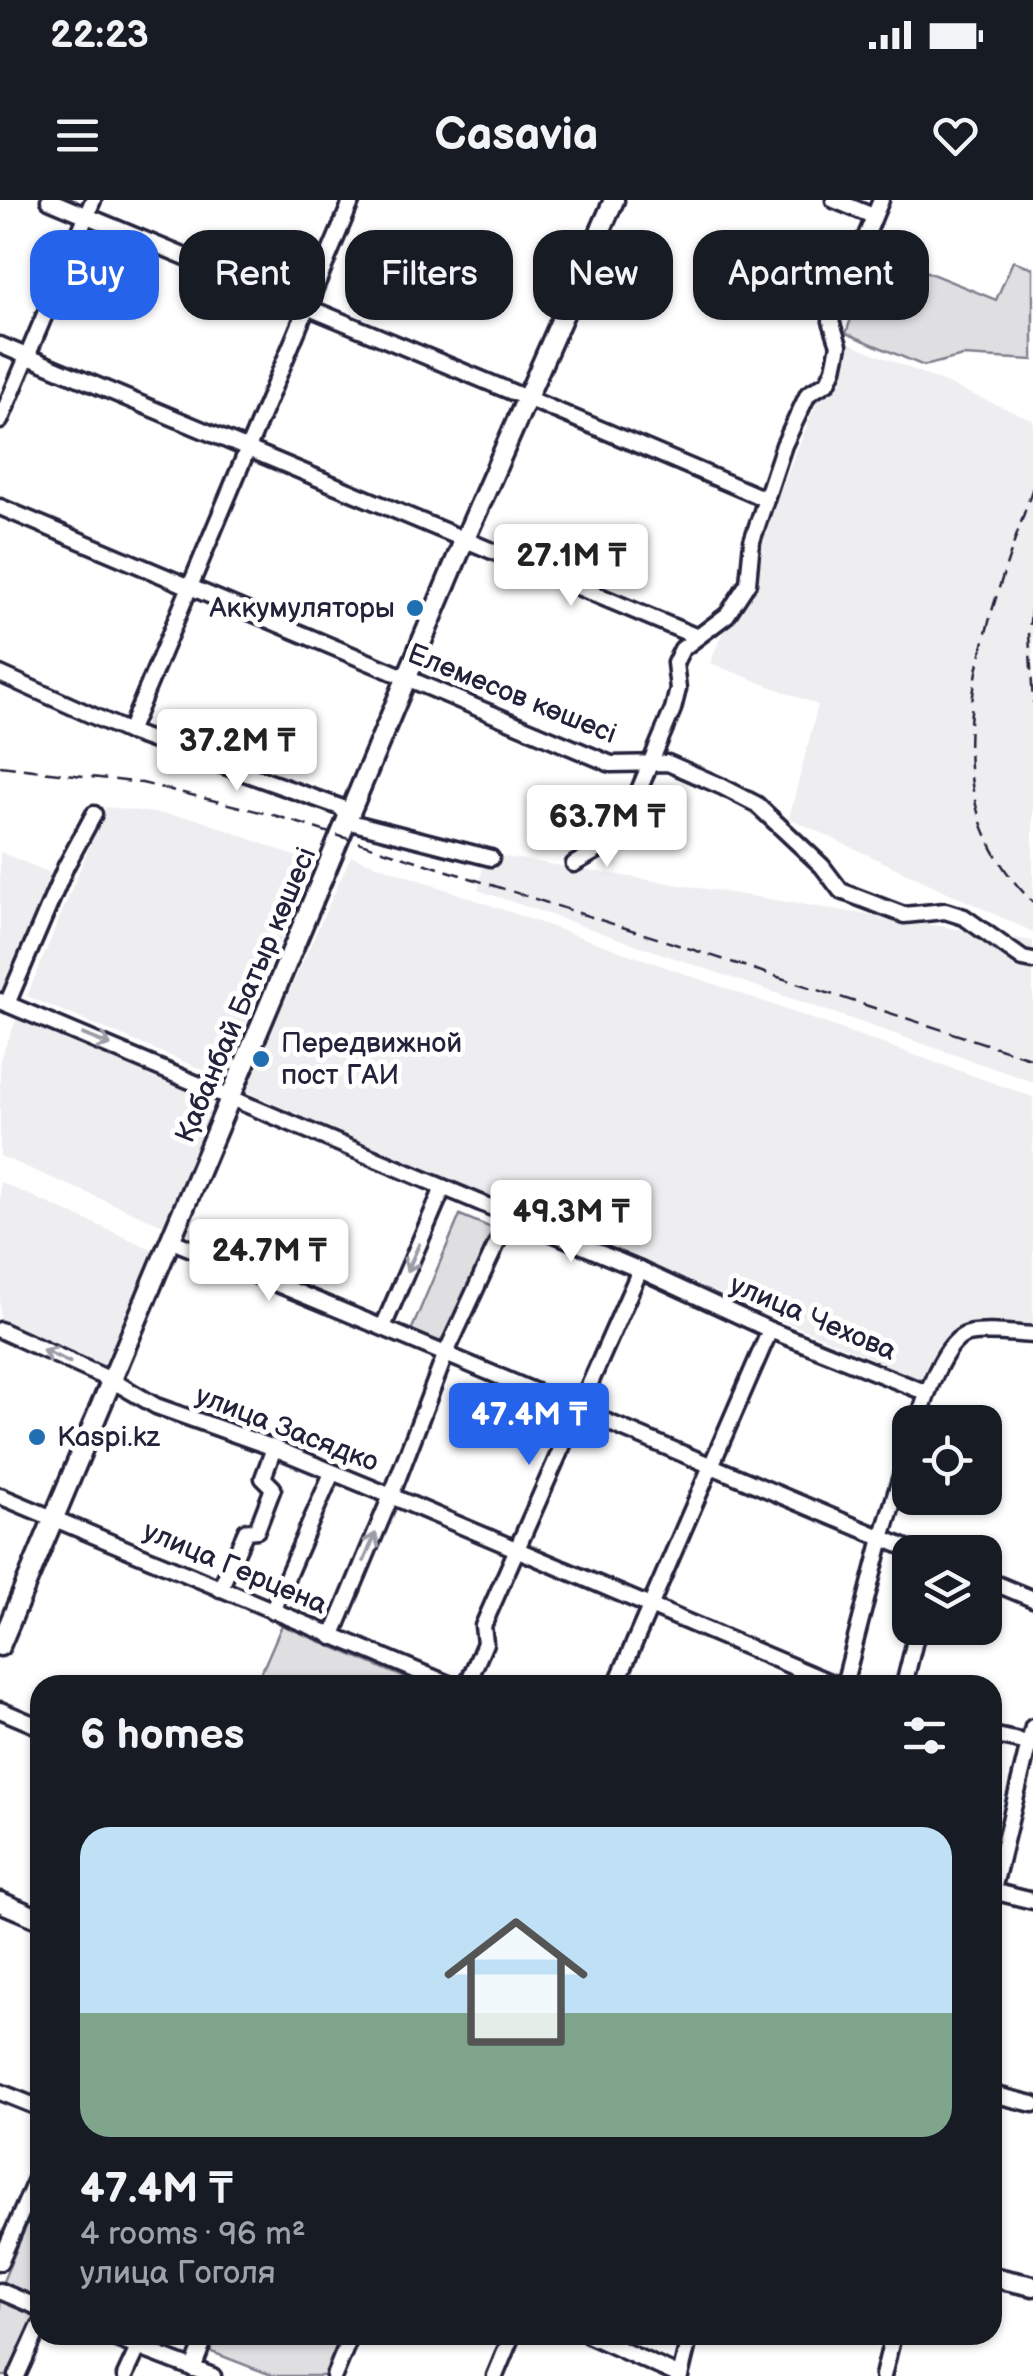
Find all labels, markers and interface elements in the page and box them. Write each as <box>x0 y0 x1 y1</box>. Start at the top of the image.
text: 22:23 <box>50 13 149 58</box>
icon: menu <box>50 108 105 163</box>
text: Casavia <box>435 108 598 163</box>
icon: heart <box>928 108 983 163</box>
chip: Buy <box>30 230 159 320</box>
chip: Rent <box>179 230 325 320</box>
chip: Filters <box>345 230 513 320</box>
chip: New <box>533 230 673 320</box>
chip: Apartment <box>693 230 929 320</box>
pin: 27.1M ₸ <box>479 524 663 609</box>
text: 27.1M ₸ <box>516 537 626 576</box>
place label: Аккумуляторы <box>209 592 395 625</box>
marker: Аккумуляторы <box>404 597 426 619</box>
street label: Елемесов көшесі <box>403 637 621 751</box>
pin: 37.2M ₸ <box>145 709 329 794</box>
text: 37.2M ₸ <box>179 722 295 761</box>
pin: 63.7M ₸ <box>515 785 699 870</box>
text: 63.7M ₸ <box>549 798 665 837</box>
street label: Қабанбай Батыр көшесі <box>169 842 323 1148</box>
place label: Передвижной пост ГАИ <box>281 1027 462 1092</box>
one-way arrow <box>82 1033 112 1051</box>
marker: Передвижной пост ГАИ <box>250 1048 272 1070</box>
pin: 49.3M ₸ <box>479 1180 663 1265</box>
text: 49.3M ₸ <box>512 1193 630 1232</box>
pin: 24.7M ₸ <box>177 1219 361 1304</box>
text: 24.7M ₸ <box>211 1232 327 1271</box>
one-way arrow <box>403 1242 421 1273</box>
street label: улица Чехова <box>725 1268 902 1368</box>
one-way arrow <box>42 1345 72 1364</box>
street label: улица Засядко <box>191 1379 383 1479</box>
pin: 47.4M ₸ <box>437 1383 621 1468</box>
text: 47.4M ₸ <box>471 1396 587 1435</box>
map controls <box>892 1405 1002 1645</box>
button: locate <box>892 1405 1002 1515</box>
place label: Kaspi.kz <box>57 1421 160 1454</box>
marker: Kaspi.kz <box>26 1426 48 1448</box>
street label: улица Герцена <box>138 1514 332 1622</box>
one-way arrow <box>362 1532 380 1563</box>
button: layers <box>892 1535 1002 1645</box>
icon: filters <box>897 1708 952 1763</box>
text: 6 homes <box>80 1710 244 1761</box>
icon: home <box>426 1892 606 2072</box>
text: 47.4M ₸ <box>80 2164 232 2215</box>
text: 4 rooms · 96 m² <box>80 2215 306 2254</box>
text: улица Гоголя <box>80 2254 276 2293</box>

